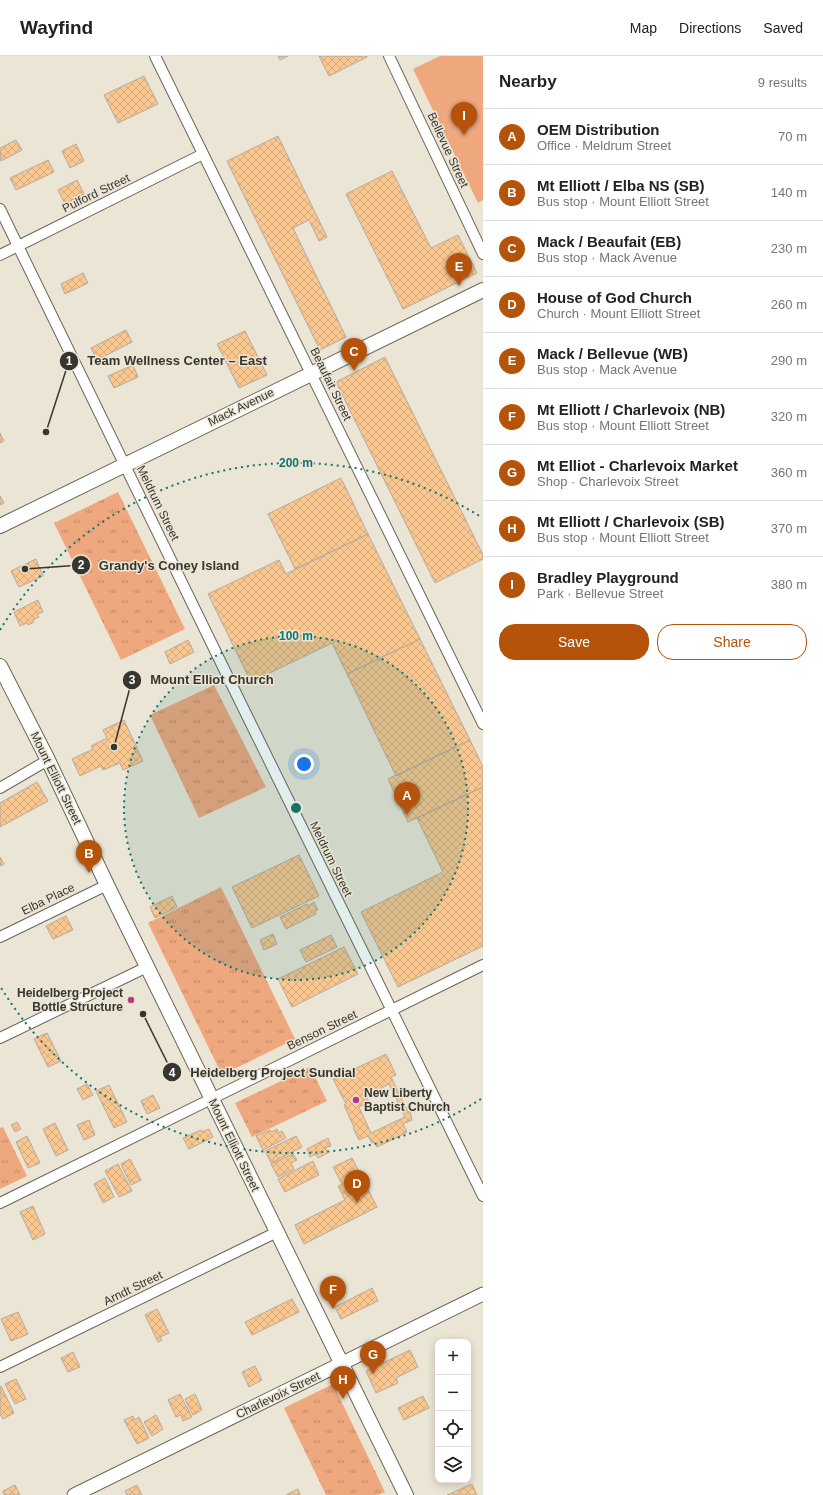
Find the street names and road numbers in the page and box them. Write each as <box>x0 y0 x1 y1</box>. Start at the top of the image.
street label: Bellevue Street <box>424 110 472 190</box>
street label: Pulford Street <box>60 170 133 215</box>
street label: Beaufait Street <box>307 345 355 423</box>
street label: Mack Avenue <box>206 385 277 429</box>
street label: Meldrum Street <box>134 463 183 544</box>
street label: Mount Elliott Street <box>27 729 85 827</box>
street label: Meldrum Street <box>307 819 356 900</box>
street label: Elba Place <box>19 880 77 918</box>
street label: Benson Street <box>285 1007 360 1053</box>
street label: Mount Elliott Street <box>205 1096 263 1194</box>
street label: Arndt Street <box>101 1267 165 1308</box>
street label: Charlevoix Street <box>234 1368 323 1421</box>

